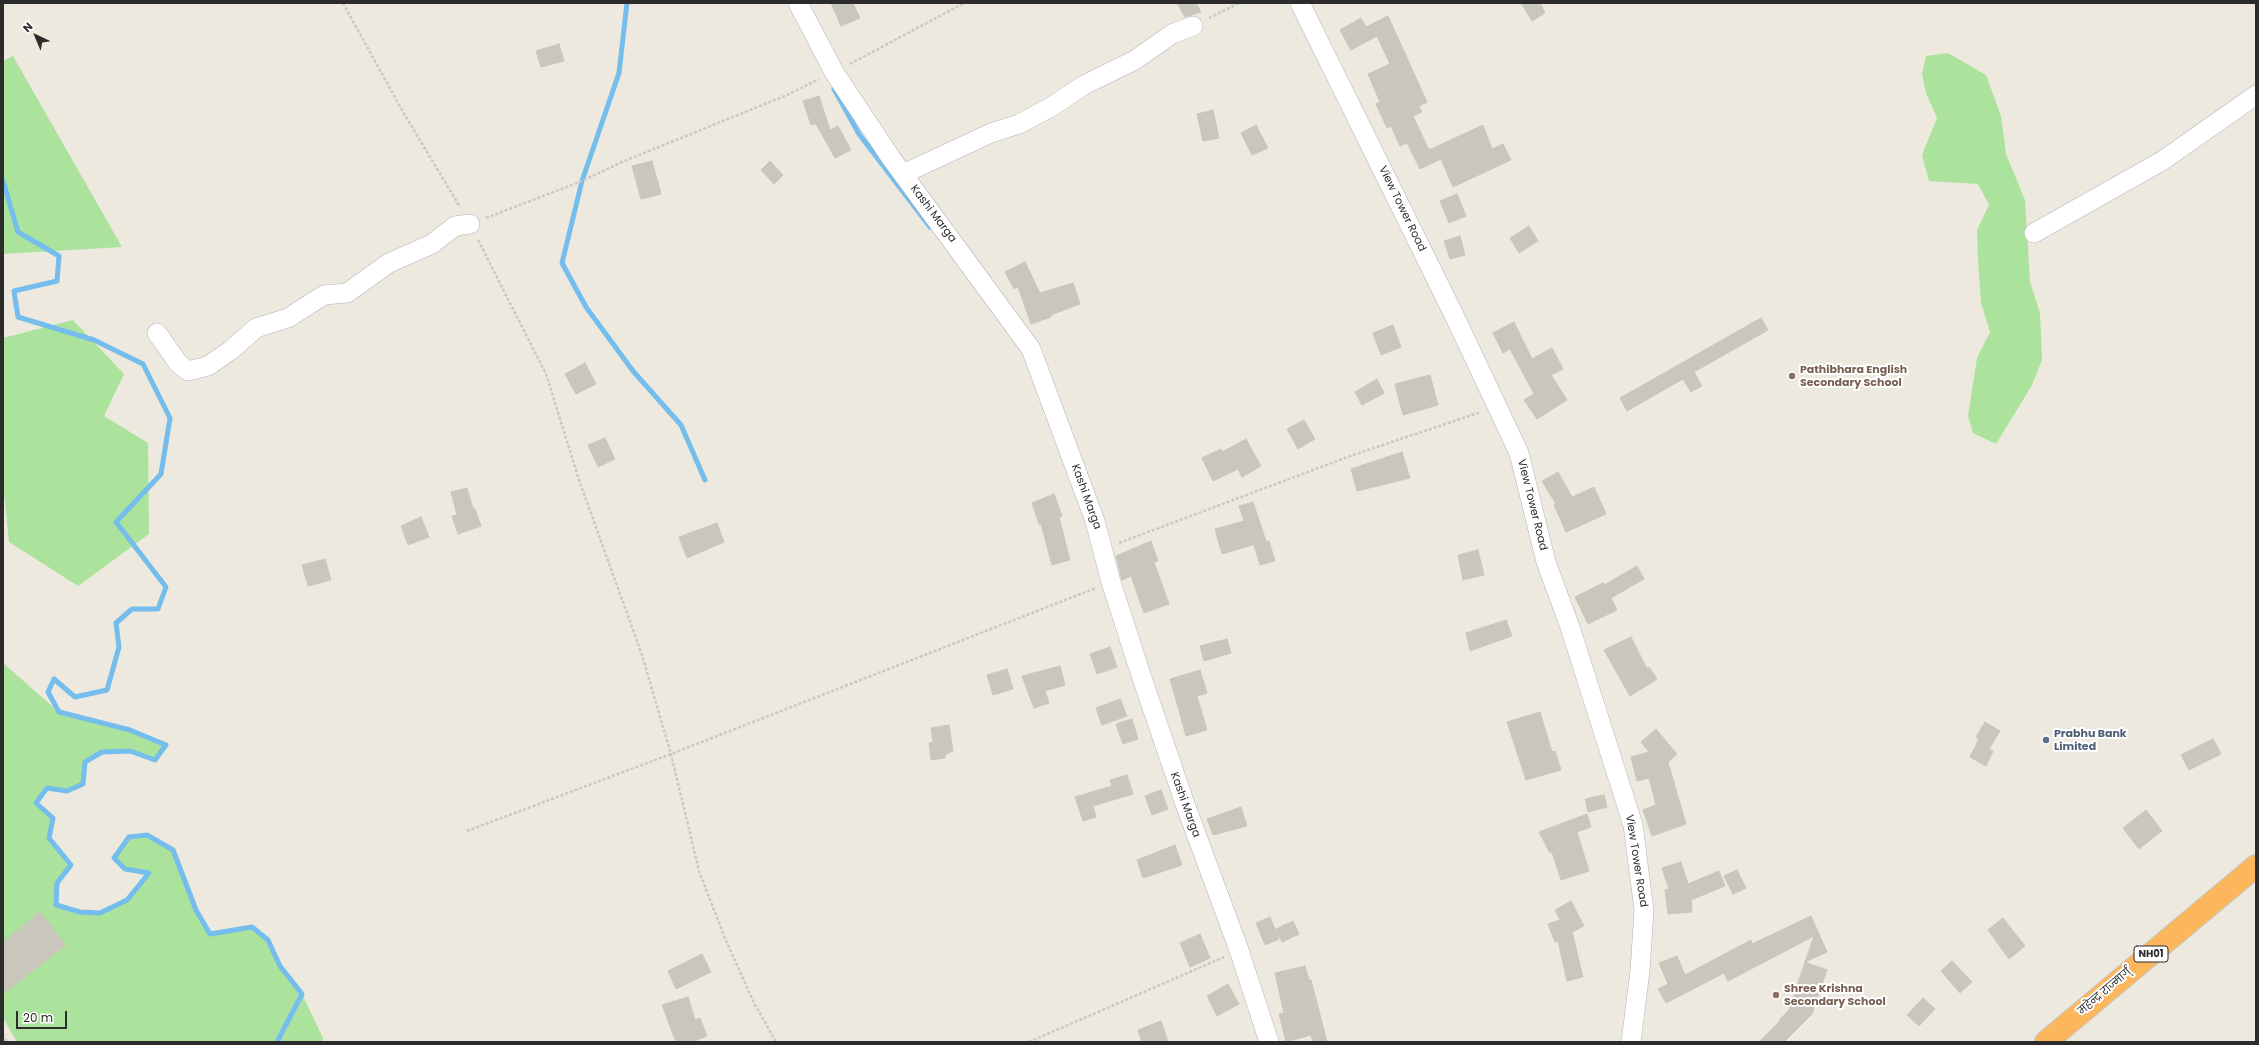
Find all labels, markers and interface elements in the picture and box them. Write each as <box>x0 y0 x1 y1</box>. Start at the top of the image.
north arrow <box>16 16 56 56</box>
text: N <box>19 19 36 36</box>
street label: View Tower Road <box>1376 164 1428 254</box>
street label: Kashi Marga <box>907 183 959 245</box>
place label: Pathibhara English Secondary School <box>1800 363 1907 389</box>
marker: Pathibhara English Secondary School <box>1787 371 1797 381</box>
street label: View Tower Road <box>1514 458 1550 552</box>
street label: Kashi Marga <box>1068 463 1104 531</box>
place label: Prabhu Bank Limited <box>2054 727 2127 753</box>
marker: Prabhu Bank Limited <box>2041 735 2051 745</box>
street label: Kashi Marga <box>1167 771 1203 839</box>
street label: View Tower Road <box>1622 814 1650 908</box>
road number: NH01 <box>2134 946 2168 962</box>
street label: महेन्द्र राज्मार्ग् <box>2076 966 2134 1018</box>
place label: Shree Krishna Secondary School <box>1784 982 1886 1008</box>
marker: Shree Krishna Secondary School <box>1771 990 1781 1000</box>
scale bar <box>18 1003 69 1029</box>
text: 20 m <box>23 1009 53 1026</box>

